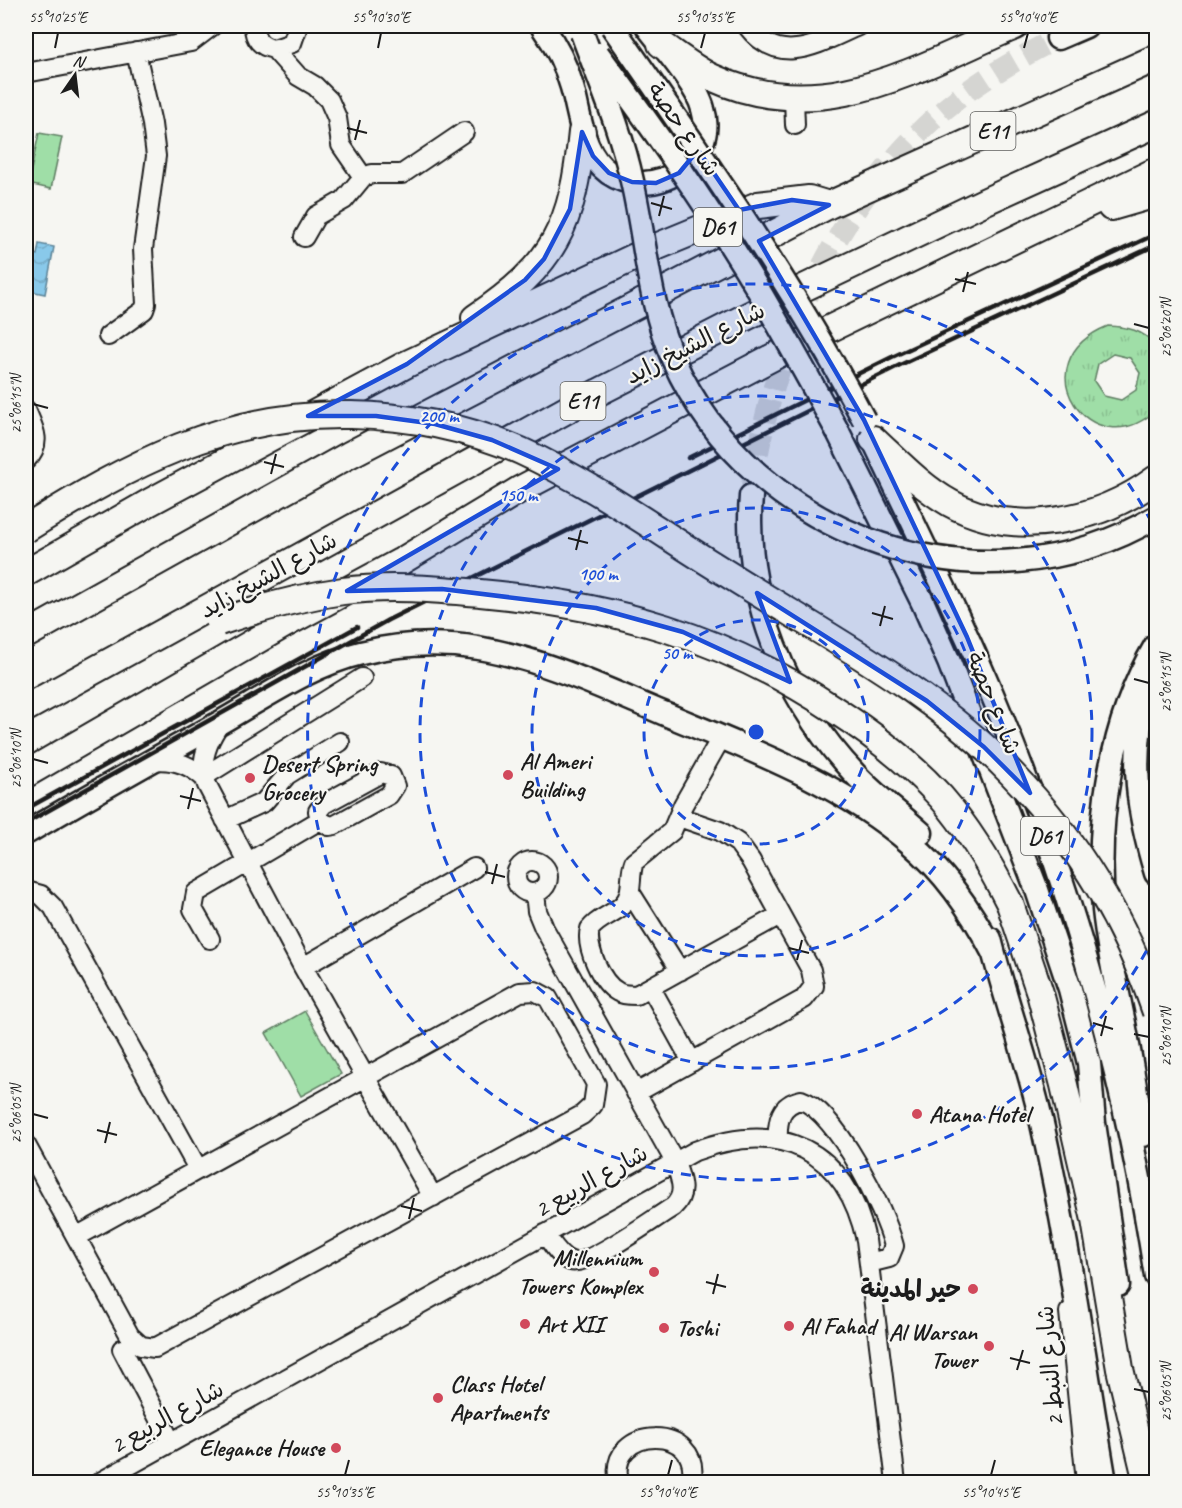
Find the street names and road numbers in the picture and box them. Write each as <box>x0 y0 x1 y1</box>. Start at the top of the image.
street label: شارع حصة <box>639 76 727 183</box>
road number: E11 <box>970 112 1016 150</box>
road number: D61 <box>694 208 742 246</box>
street label: شارع الشيخ زايد <box>620 295 771 393</box>
road number: E11 <box>560 382 606 420</box>
street label: شارع الشيخ زايد <box>194 525 343 627</box>
street label: شارع حصة <box>958 647 1028 760</box>
road number: D61 <box>1021 817 1069 855</box>
street label: شارع الربيع 2 <box>529 1138 654 1226</box>
street label: شارع النبط 2 <box>1030 1304 1072 1428</box>
street label: شارع الربيع 2 <box>105 1374 230 1462</box>

